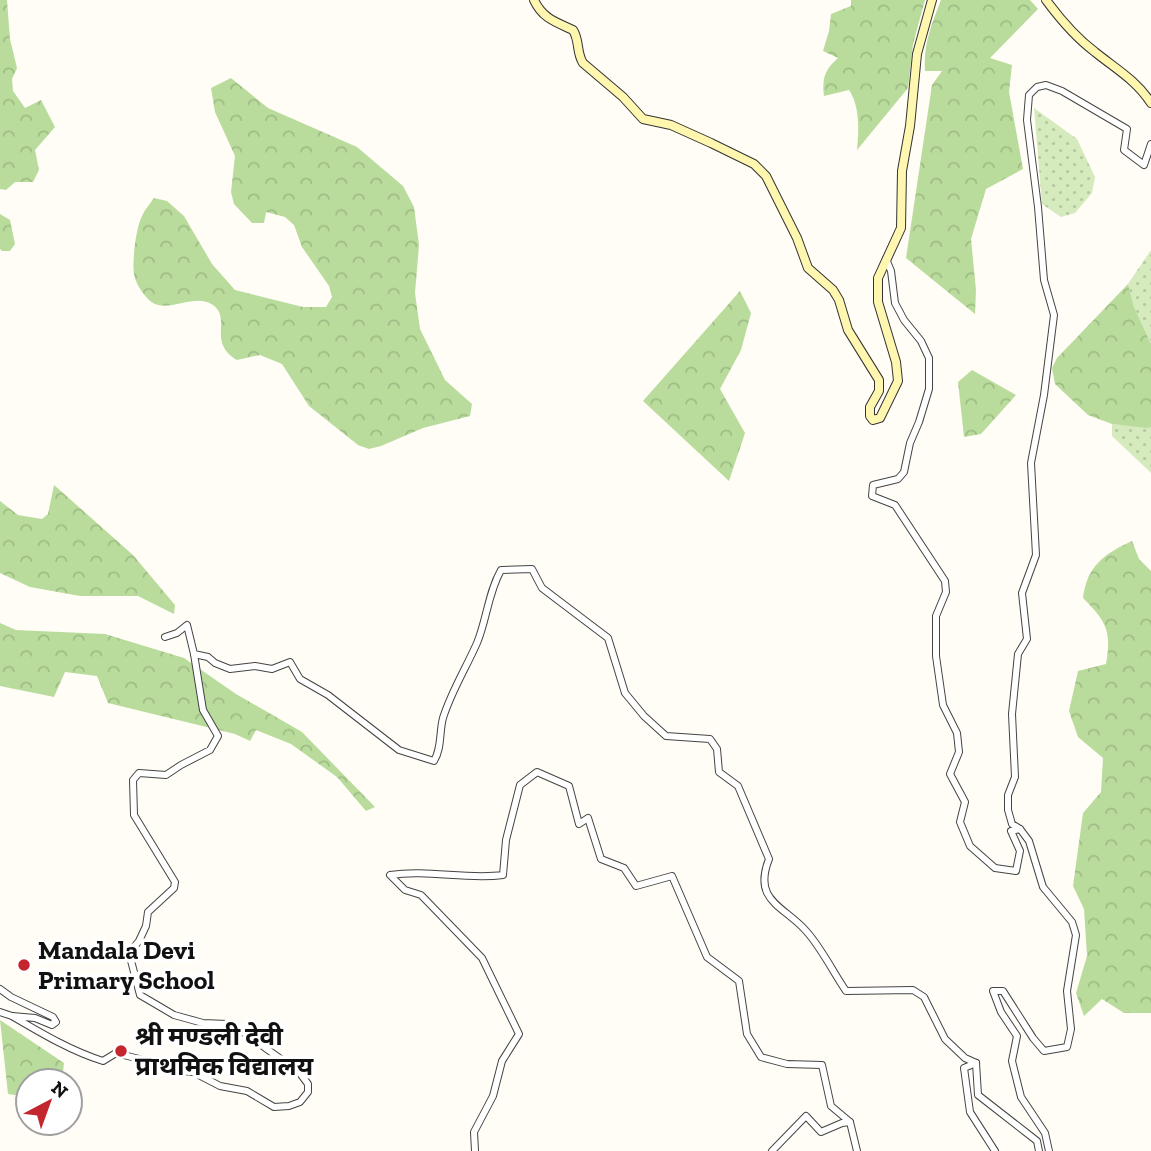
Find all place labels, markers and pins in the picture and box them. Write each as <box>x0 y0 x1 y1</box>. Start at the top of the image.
place label: Mandala Devi Primary School <box>38 934 215 996</box>
marker: Mandala Devi Primary School <box>16 957 32 973</box>
place label: श्री मण्डली देवी प्राथमिक विद्यालय <box>135 1020 314 1082</box>
marker: श्री मण्डली देवी प्राथमिक विद्यालय <box>113 1043 129 1059</box>

